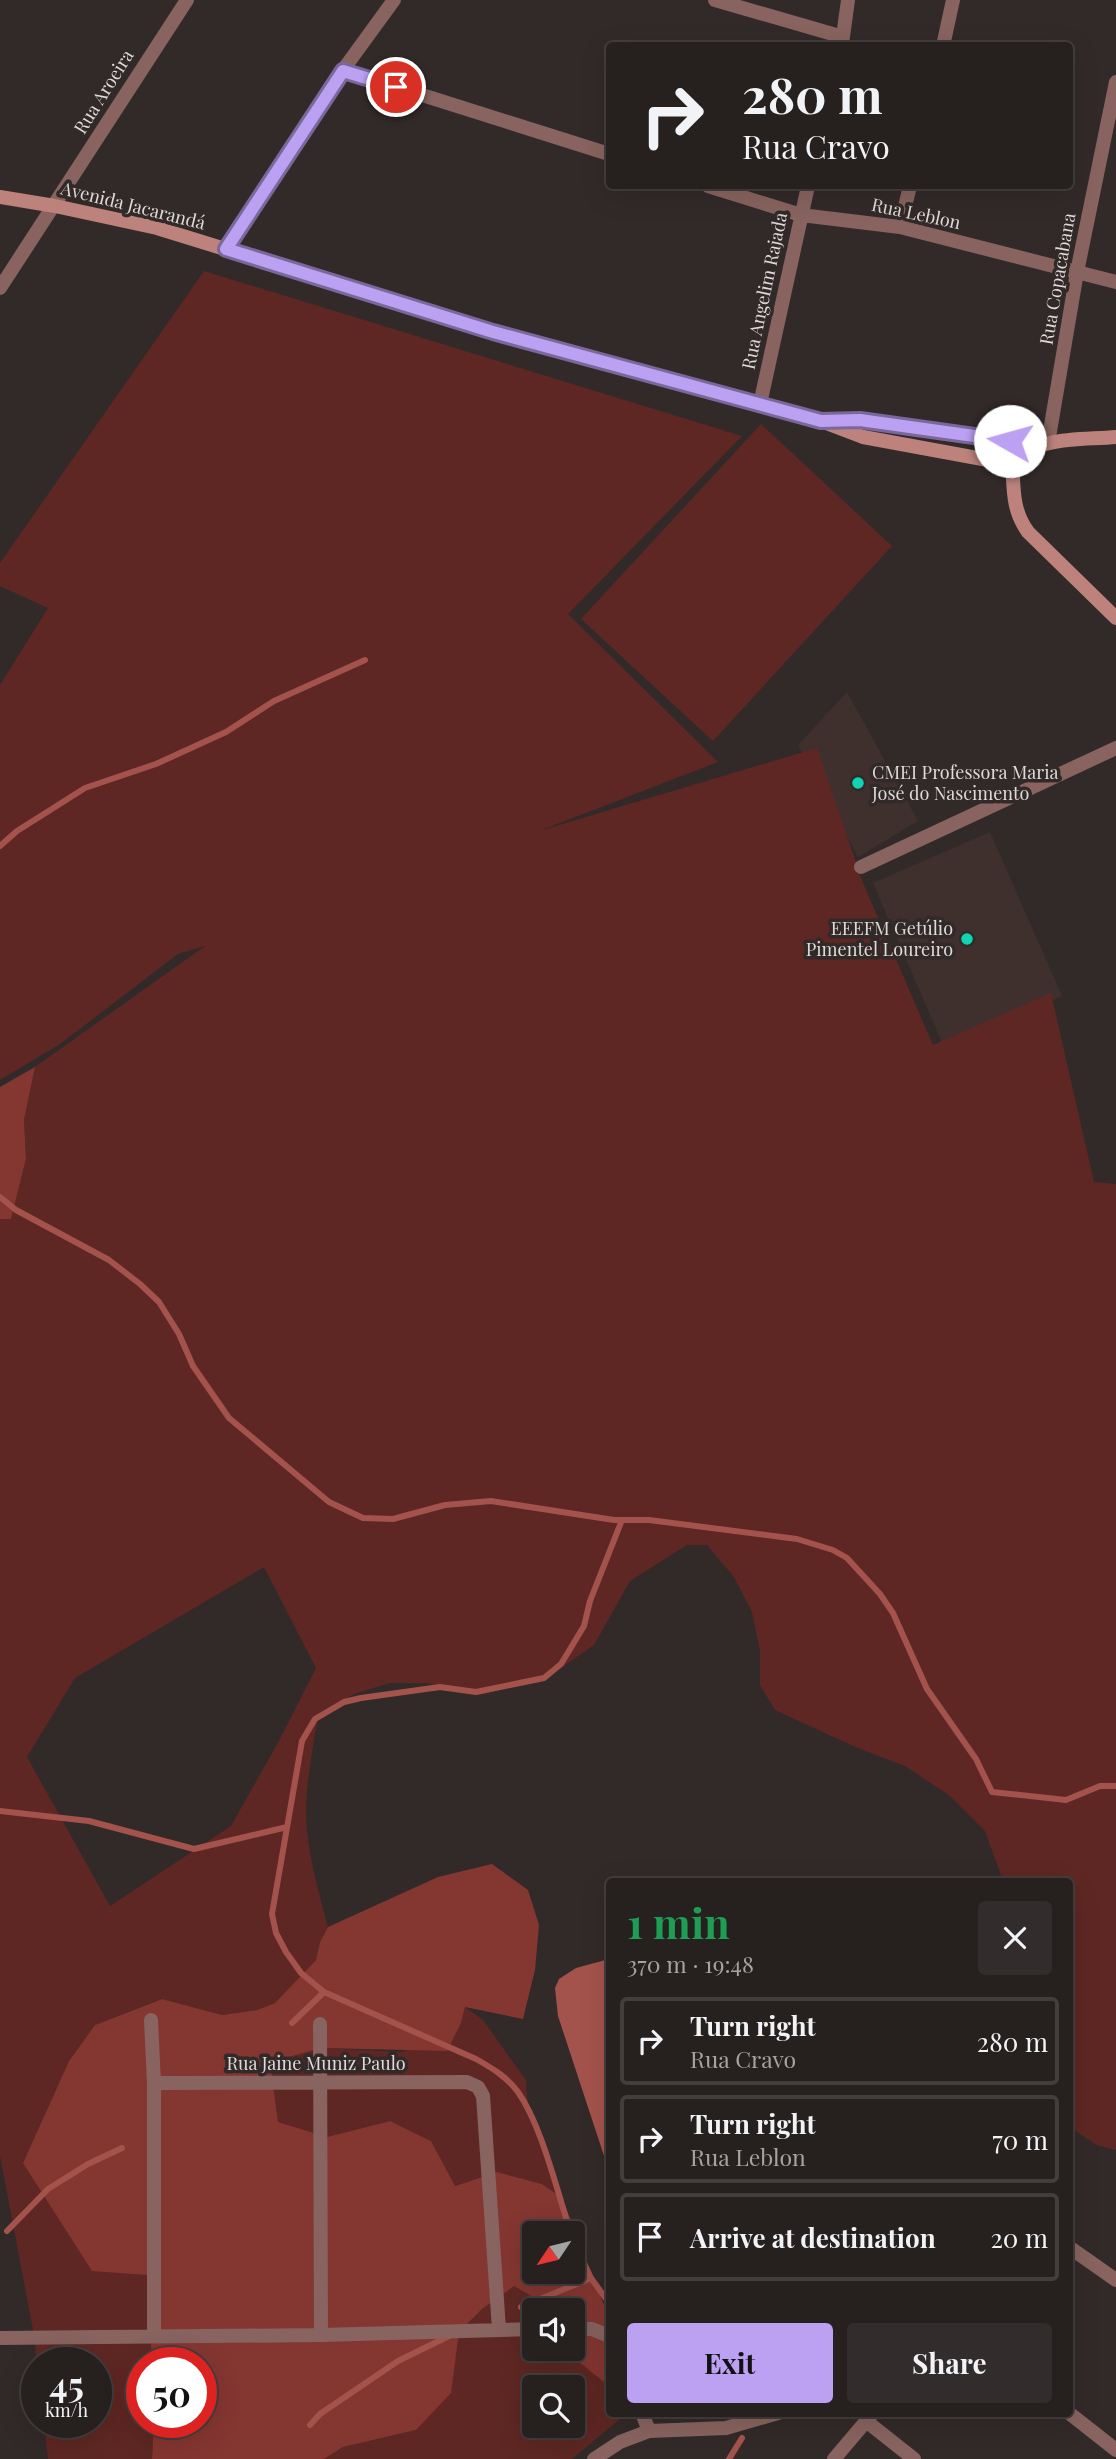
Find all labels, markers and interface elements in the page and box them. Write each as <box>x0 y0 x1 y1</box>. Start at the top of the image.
street label: Rua Aroeira <box>68 45 139 138</box>
pin <box>366 57 426 117</box>
text: 280 m <box>742 61 882 126</box>
icon: arrive <box>377 68 415 106</box>
icon: right <box>627 70 718 161</box>
text: Rua Cravo <box>742 124 890 167</box>
street label: Avenida Jacarandá <box>58 175 208 235</box>
street label: Rua Leblon <box>869 192 963 234</box>
street label: Rua Angelim Rajada <box>736 210 792 371</box>
street label: Rua Copacabana <box>1034 211 1080 347</box>
position arrow <box>973 404 1047 478</box>
place label: CMEI Professora Maria José do Nascimento <box>871 760 1058 805</box>
marker: CMEI Professora Maria José do Nascimento <box>850 775 866 791</box>
place label: EEEFM Getúlio Pimentel Loureiro <box>806 916 953 961</box>
marker: EEEFM Getúlio Pimentel Loureiro <box>959 931 975 947</box>
text: 1 min <box>627 1894 730 1950</box>
button: close <box>978 1901 1052 1975</box>
text: 370 m · 19:48 <box>627 1948 754 1979</box>
text: Turn right <box>690 2008 816 2043</box>
icon: right <box>631 2022 669 2060</box>
text: 280 m <box>977 2024 1048 2059</box>
text: Rua Cravo <box>690 2043 796 2074</box>
street label: Rua Jaine Muniz Paulo <box>226 2051 406 2075</box>
text: Turn right <box>690 2106 816 2141</box>
icon: right <box>631 2120 669 2158</box>
text: 70 m <box>992 2122 1048 2157</box>
text: Rua Leblon <box>690 2141 806 2172</box>
icon: arrive <box>631 2218 669 2256</box>
text: Arrive at destination <box>690 2220 936 2255</box>
text: 20 m <box>990 2220 1048 2255</box>
north arrow <box>522 2221 584 2284</box>
map controls <box>522 2221 585 2438</box>
button: sound <box>522 2298 585 2361</box>
button: Exit <box>627 2323 833 2403</box>
button: Share <box>847 2323 1052 2403</box>
speed limit sign: 50 <box>126 2347 217 2438</box>
text: 45 <box>49 2360 84 2407</box>
button: search <box>522 2375 585 2438</box>
text: km/h <box>45 2398 88 2422</box>

